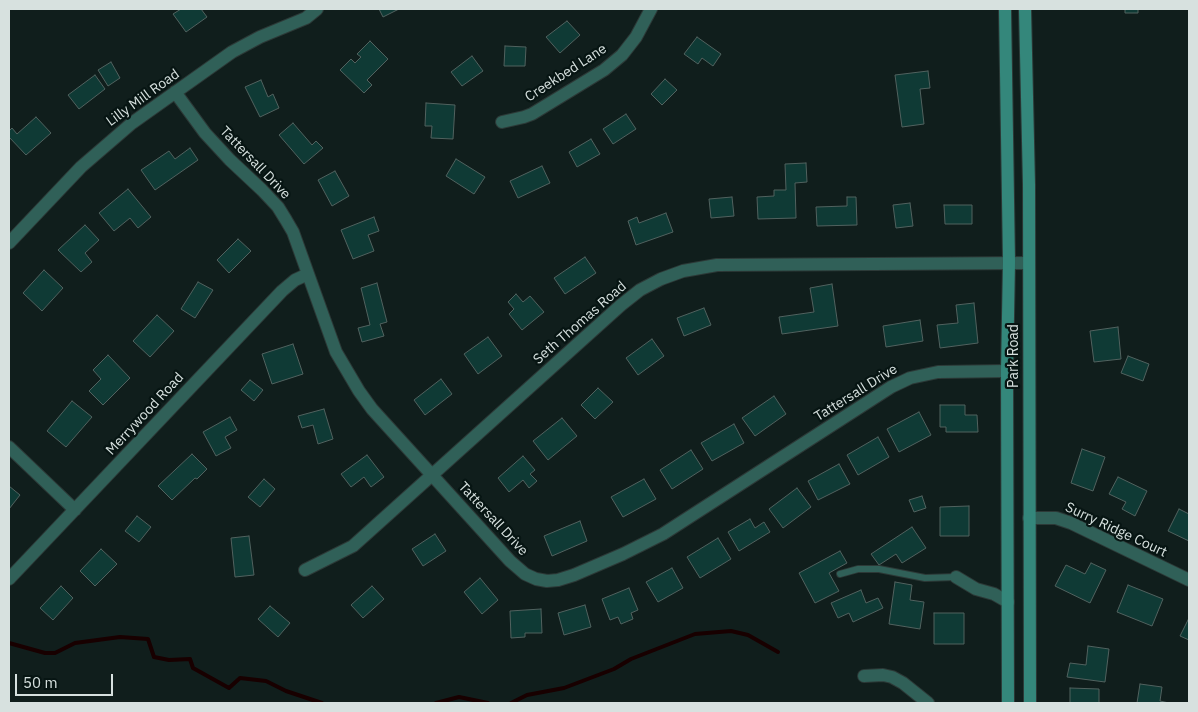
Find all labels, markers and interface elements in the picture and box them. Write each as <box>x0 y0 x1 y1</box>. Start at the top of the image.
street label: Creekbed Lane <box>522 40 610 106</box>
street label: Lilly Mill Road <box>103 66 183 130</box>
street label: Tattersall Drive <box>216 123 294 203</box>
street label: Seth Thomas Road <box>530 278 630 368</box>
street label: Park Road <box>1006 324 1022 388</box>
street label: Tattersall Drive <box>811 361 901 425</box>
street label: Merrywood Road <box>103 369 187 459</box>
street label: Tattersall Drive <box>455 479 531 559</box>
street label: Surry Ridge Court <box>1062 499 1170 561</box>
scale bar <box>18 664 115 696</box>
text: 50 m <box>23 673 58 692</box>

